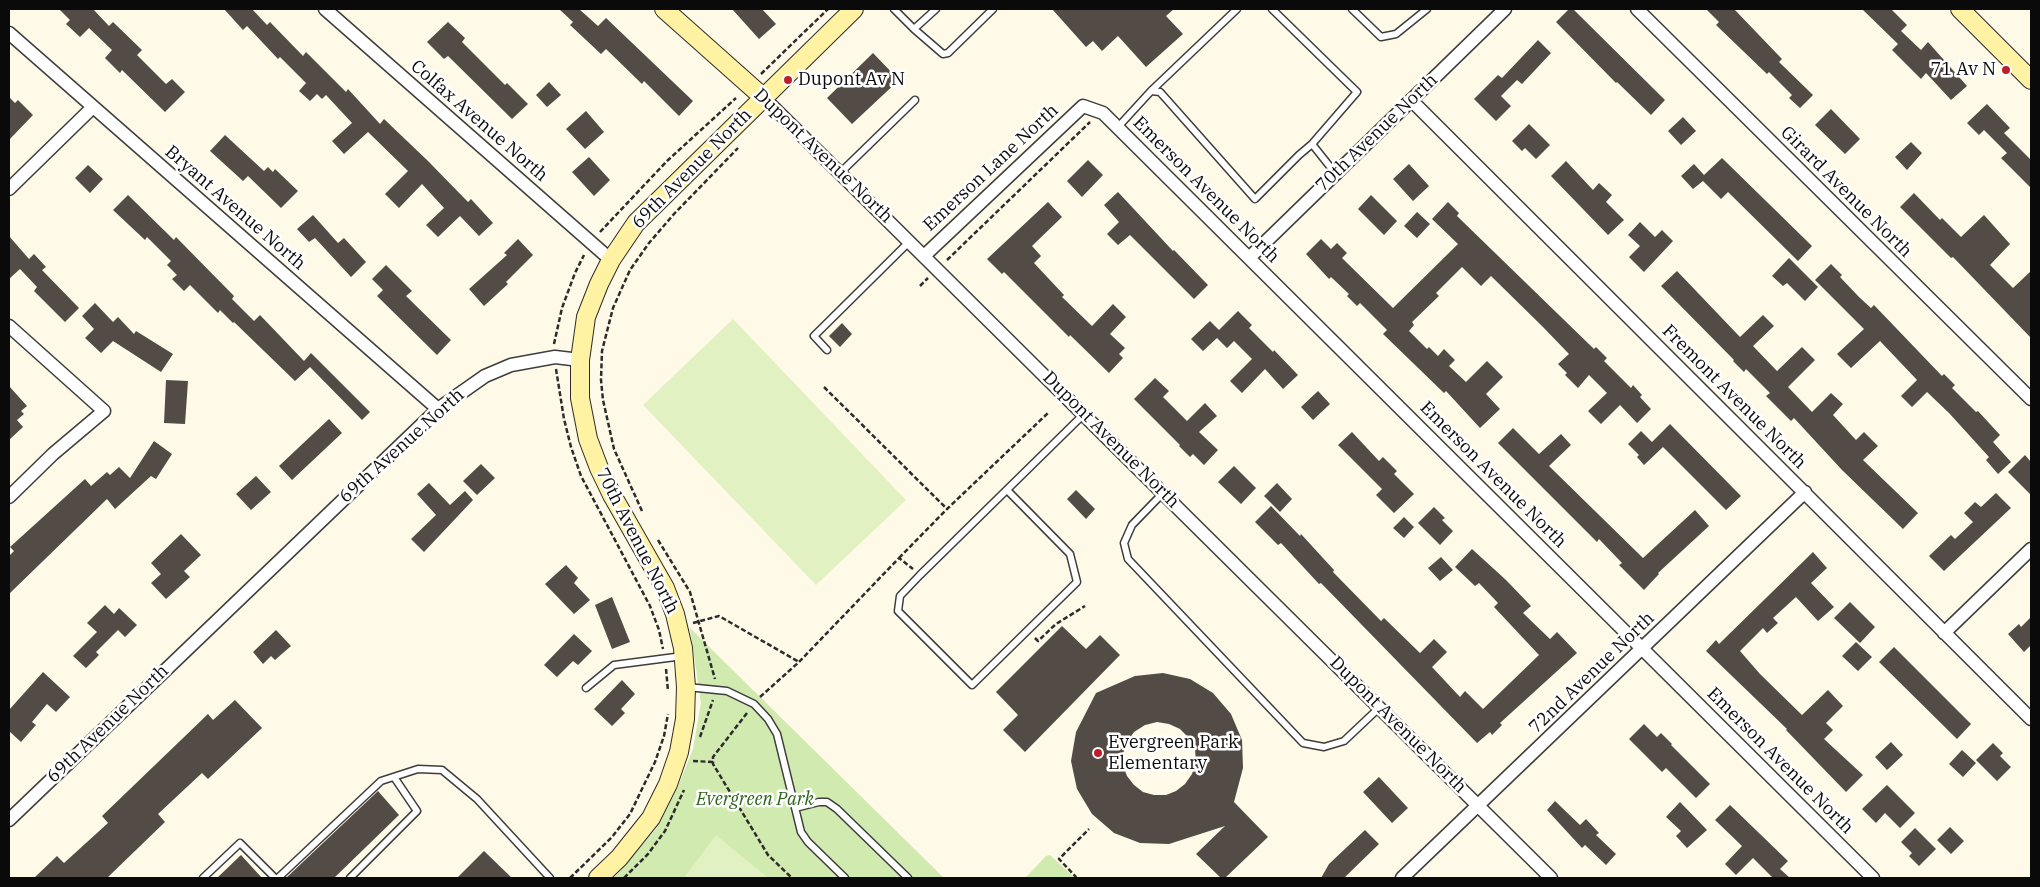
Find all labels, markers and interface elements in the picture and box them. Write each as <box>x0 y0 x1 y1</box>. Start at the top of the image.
street label: Colfax Avenue North <box>406 56 552 186</box>
place label: 71 Av N <box>1931 59 1996 81</box>
marker: 71 Av N <box>2000 64 2012 76</box>
place label: Dupont Av N <box>798 69 905 91</box>
street label: 70th Avenue North <box>1312 69 1442 197</box>
marker: Dupont Av N <box>782 74 794 86</box>
street label: Dupont Avenue North <box>749 84 897 228</box>
street label: Emerson Lane North <box>919 100 1063 236</box>
street label: 69th Avenue North <box>628 105 756 233</box>
street label: Emerson Avenue North <box>1128 112 1284 268</box>
street label: Girard Avenue North <box>1776 122 1916 262</box>
street label: Bryant Avenue North <box>160 141 310 275</box>
street label: Fremont Avenue North <box>1657 320 1811 474</box>
street label: Dupont Avenue North <box>1038 367 1184 513</box>
street label: 69th Avenue North <box>335 384 469 508</box>
street label: Emerson Avenue North <box>1415 397 1571 553</box>
street label: 70th Avenue North <box>591 465 683 617</box>
street label: 72nd Avenue North <box>1525 608 1659 738</box>
street label: Dupont Avenue North <box>1325 652 1471 798</box>
street label: 69th Avenue North <box>43 660 173 788</box>
street label: Emerson Avenue North <box>1702 683 1858 839</box>
place label: Evergreen Park Elementary <box>1108 732 1239 774</box>
marker: Evergreen Park Elementary <box>1092 747 1104 759</box>
park label: Evergreen Park <box>696 789 814 811</box>

